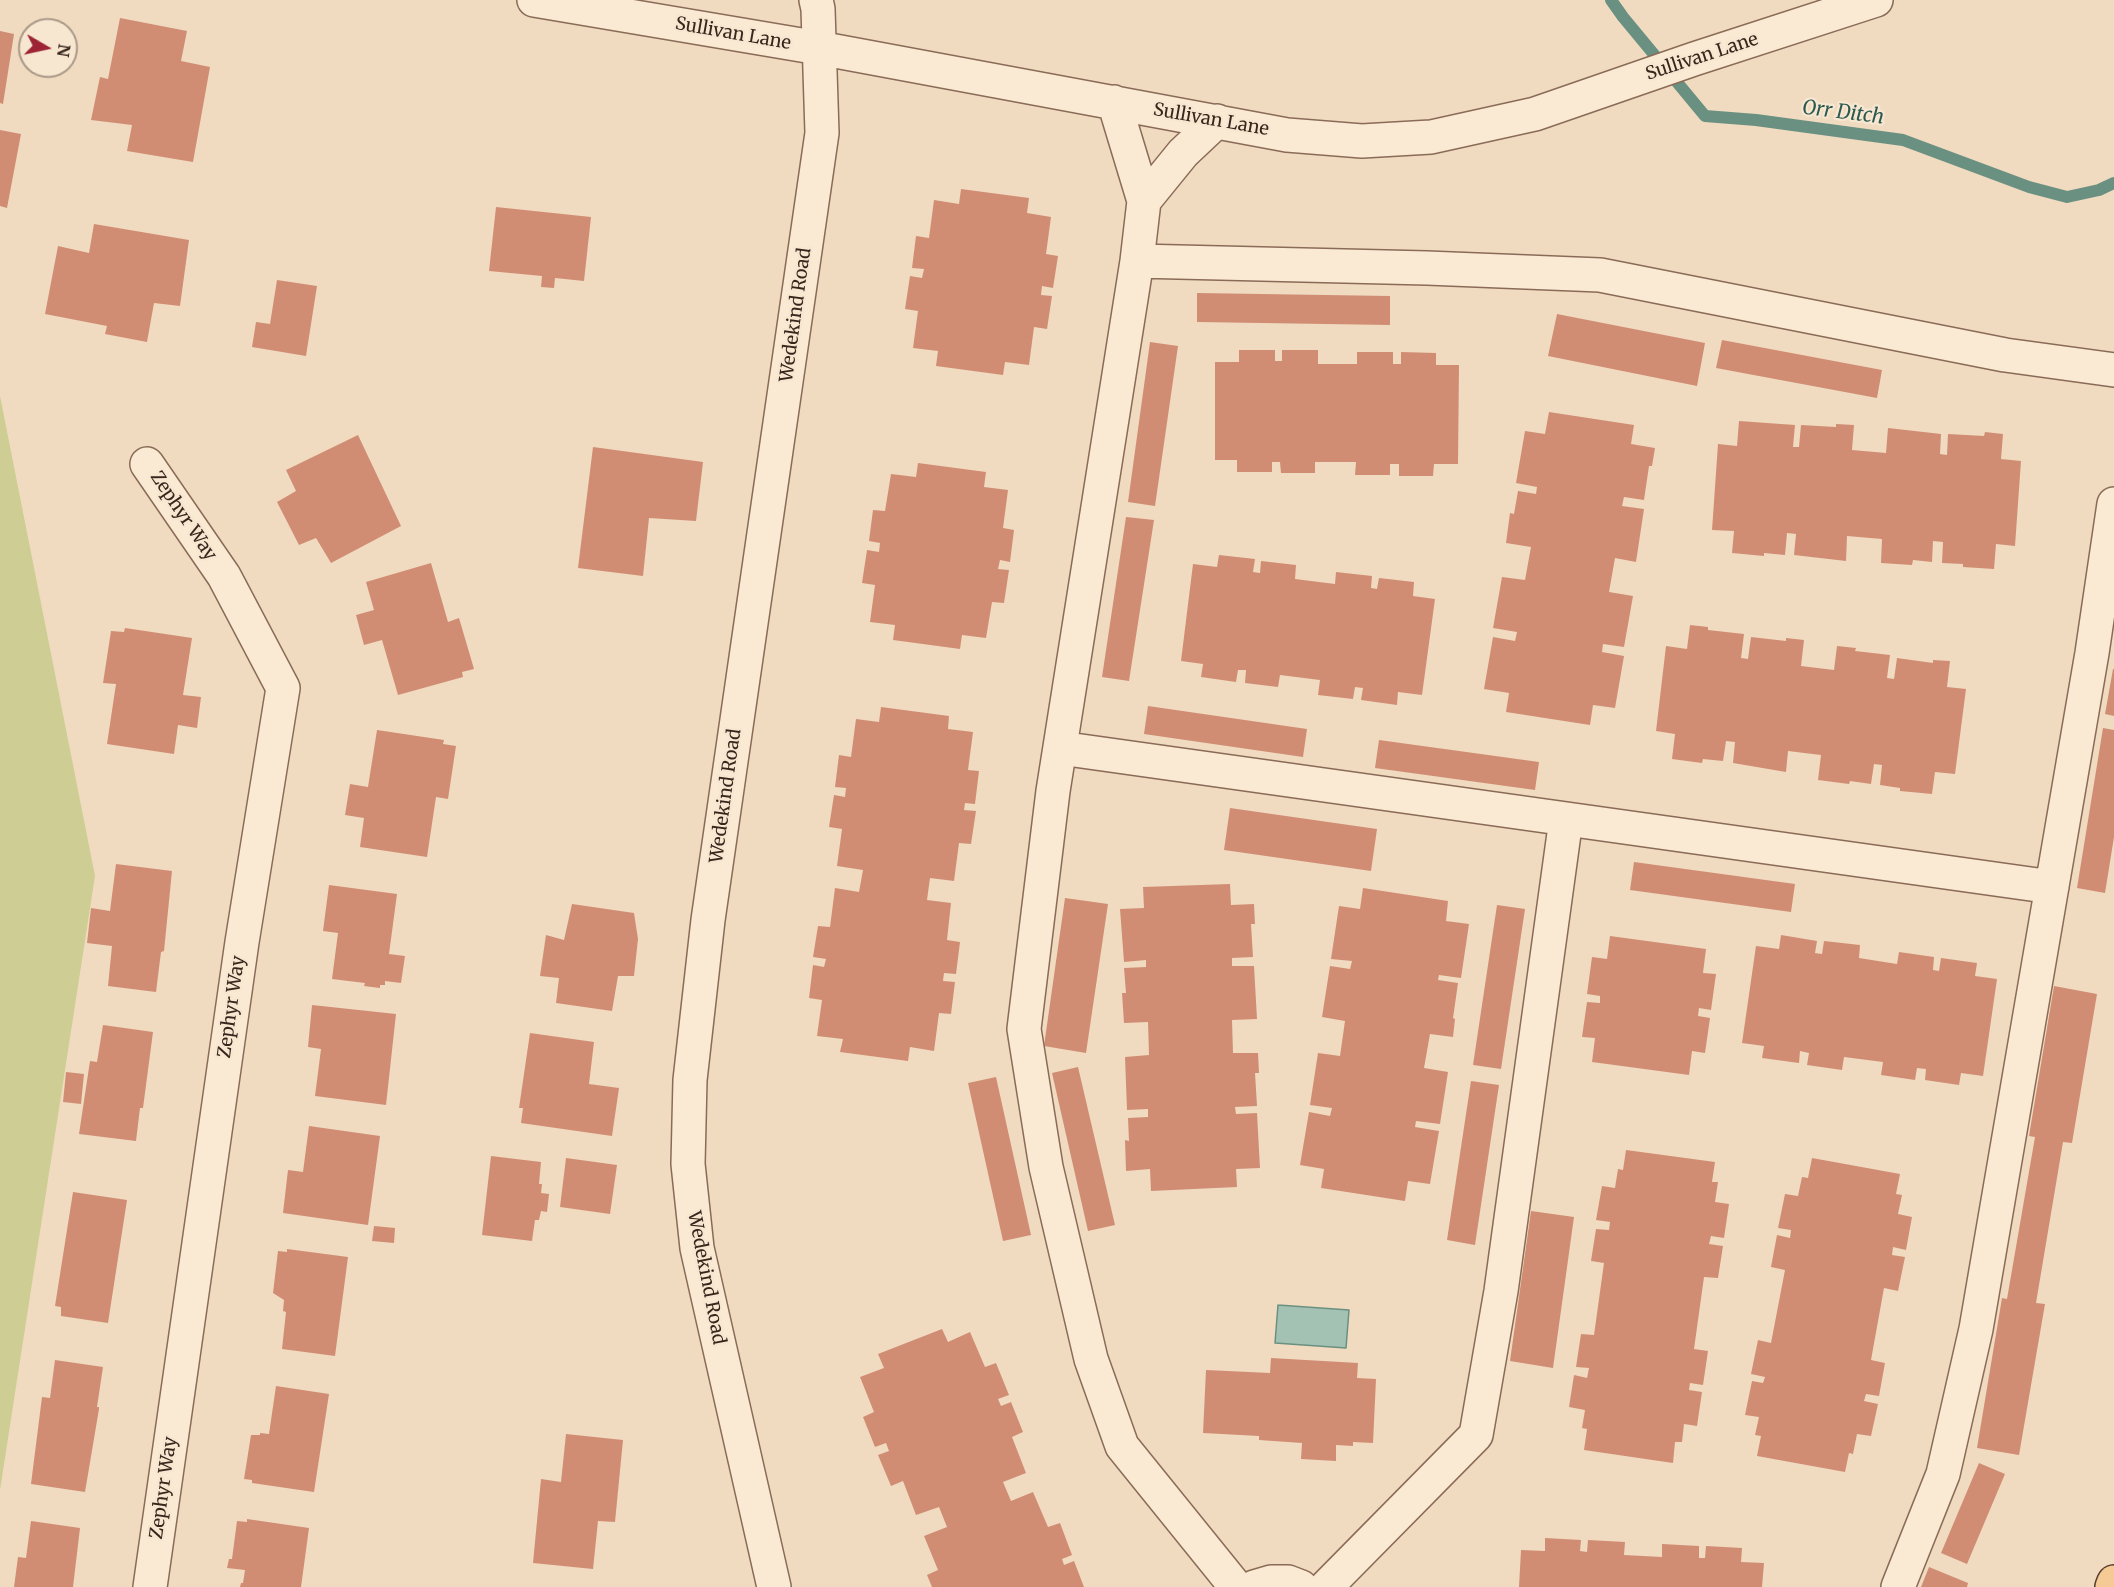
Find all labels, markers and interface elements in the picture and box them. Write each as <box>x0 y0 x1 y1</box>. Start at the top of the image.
street label: Sullivan Lane <box>673 13 793 55</box>
north arrow <box>18 18 78 78</box>
street label: Sullivan Lane <box>1643 29 1761 85</box>
text: N <box>53 43 75 58</box>
water label: Orr Ditch <box>1801 96 1885 130</box>
street label: Sullivan Lane <box>1151 99 1271 141</box>
street label: Wedekind Road <box>776 247 816 383</box>
street label: Zephyr Way <box>145 467 221 565</box>
street label: Wedekind Road <box>706 728 746 864</box>
street label: Zephyr Way <box>214 954 250 1060</box>
street label: Wedekind Road <box>682 1210 730 1346</box>
street label: Zephyr Way <box>146 1435 182 1541</box>

